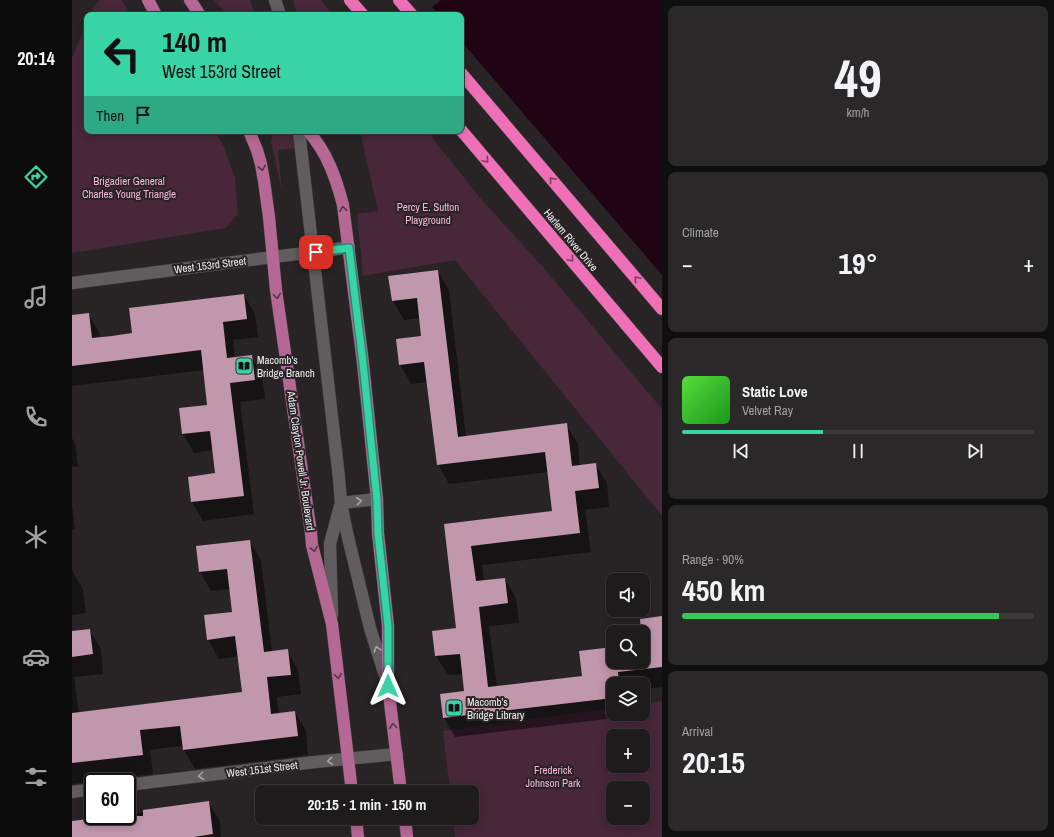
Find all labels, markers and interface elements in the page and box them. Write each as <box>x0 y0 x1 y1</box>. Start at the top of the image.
text: 140 m <box>162 23 227 61</box>
icon: left <box>96 28 148 80</box>
text: 49 <box>834 43 882 113</box>
text: 20:14 <box>17 46 55 71</box>
text: West 153rd Street <box>162 59 281 84</box>
icon: arrive <box>132 104 154 126</box>
text: km/h <box>846 104 870 121</box>
text: Then <box>96 105 124 126</box>
one-way arrow <box>482 155 489 163</box>
icon: directions <box>22 163 50 191</box>
one-way arrow <box>257 165 265 171</box>
park label: Brigadier General Charles Young Triangle <box>82 174 176 201</box>
one-way arrow <box>550 178 557 185</box>
park label: Percy E. Sutton Playground <box>397 200 459 227</box>
one-way arrow <box>339 206 348 212</box>
street label: Harlem River Drive <box>541 206 601 274</box>
text: Climate <box>682 224 719 241</box>
pin <box>299 235 333 269</box>
icon: arrive <box>305 241 327 263</box>
text: 19° <box>838 243 878 283</box>
text: − <box>682 249 693 279</box>
text: + <box>1023 249 1034 279</box>
street label: West 153rd Street <box>173 254 247 276</box>
one-way arrow <box>566 254 573 262</box>
one-way arrow <box>634 277 641 284</box>
icon: music <box>22 283 50 311</box>
one-way arrow <box>272 293 281 299</box>
place label: Macomb's Bridge Branch <box>257 353 315 380</box>
library icon: Macomb's Bridge Branch <box>234 356 254 376</box>
text: Static Love <box>742 381 808 402</box>
street label: Adam Clayton Powell Jr. Boulevard <box>284 389 318 532</box>
text: Velvet Ray <box>742 402 793 419</box>
icon: phone <box>22 403 50 431</box>
icon: previous <box>730 440 752 462</box>
icon: pause <box>847 440 869 462</box>
icon: next <box>964 440 986 462</box>
one-way arrow <box>356 497 362 506</box>
icon: climate <box>22 523 50 551</box>
one-way arrow <box>309 546 317 552</box>
text: Range · 90% <box>682 551 744 568</box>
text: 450 km <box>682 570 765 610</box>
map controls <box>606 573 650 825</box>
button: sound <box>606 573 650 617</box>
button: search <box>606 625 650 669</box>
icon: car <box>22 643 50 671</box>
one-way arrow <box>373 645 382 652</box>
position arrow <box>367 665 409 707</box>
one-way arrow <box>334 673 343 679</box>
button: layers <box>606 677 650 721</box>
place label: Macomb's Bridge Library <box>467 695 525 722</box>
library icon: Macomb's Bridge Library <box>444 698 464 718</box>
one-way arrow <box>389 722 398 729</box>
text: Arrival <box>682 723 713 740</box>
button: + <box>606 729 650 773</box>
text: 20:15 <box>682 742 745 782</box>
one-way arrow <box>327 756 333 765</box>
street label: West 151st Street <box>226 758 299 780</box>
icon: filters <box>22 763 50 791</box>
park label: Frederick Johnson Park <box>525 763 581 790</box>
one-way arrow <box>198 771 204 780</box>
speed limit sign: 60 <box>84 773 136 825</box>
button: − <box>606 781 650 825</box>
text: 20:15 · 1 min · 150 m <box>308 794 426 815</box>

